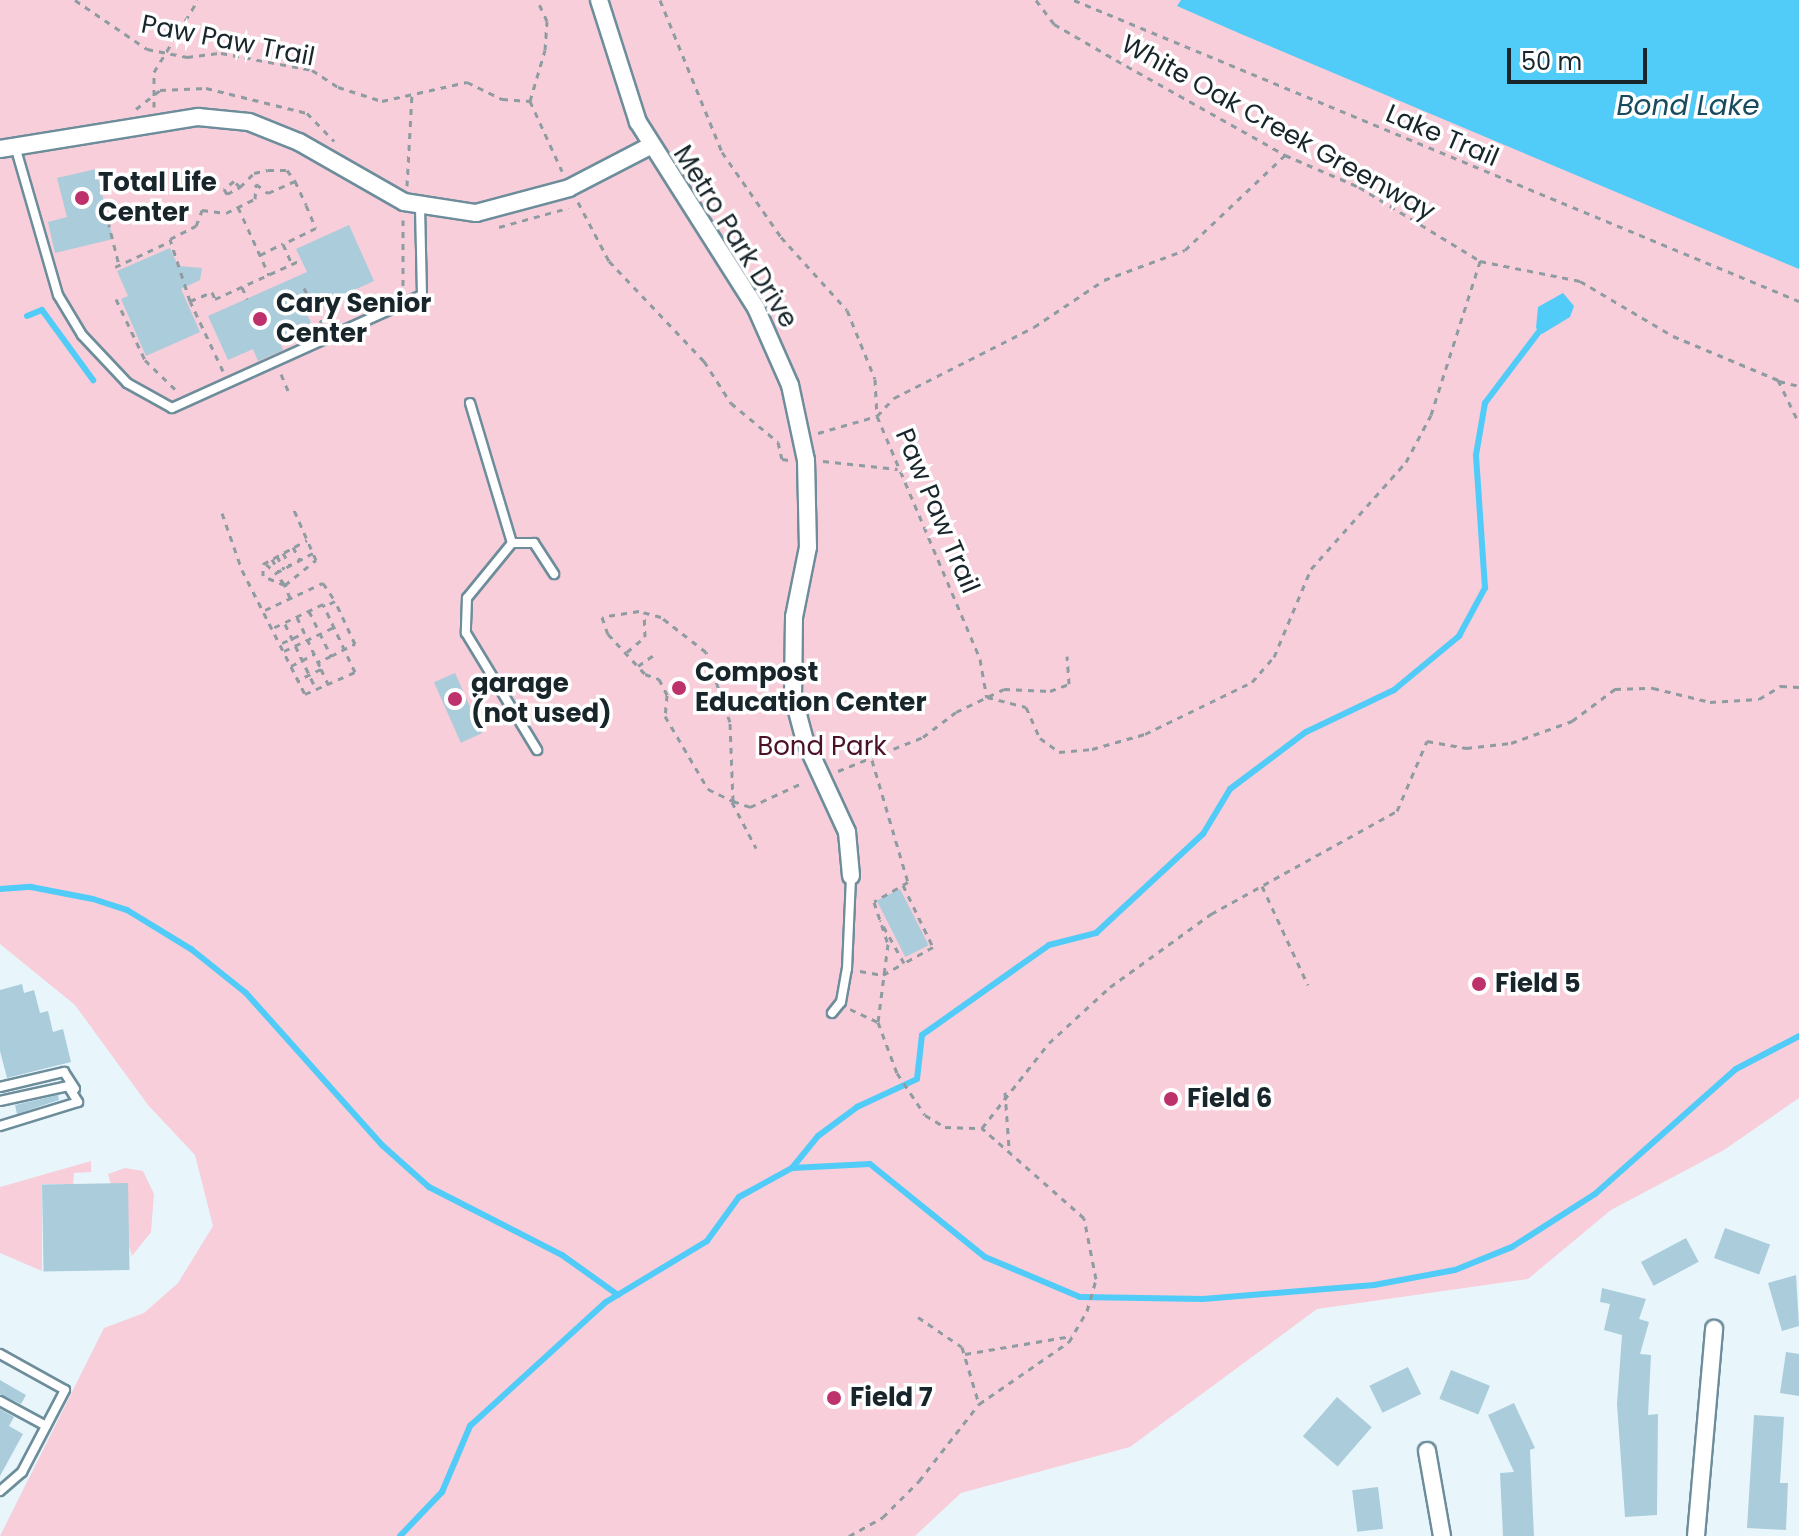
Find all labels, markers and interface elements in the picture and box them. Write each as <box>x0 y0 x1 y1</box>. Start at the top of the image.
street label: Paw Paw Trail <box>139 9 317 73</box>
street label: White Oak Creek Greenway <box>1116 29 1440 227</box>
scale bar <box>1511 32 1651 82</box>
text: 50 m <box>1521 45 1582 78</box>
water label: Bond Lake <box>1616 89 1760 123</box>
street label: Lake Trail <box>1381 98 1503 174</box>
street label: Metro Park Drive <box>666 140 804 334</box>
place label: Total Life Center <box>98 167 217 228</box>
marker: Total Life Center <box>73 189 91 207</box>
place label: Cary Senior Center <box>276 288 431 350</box>
marker: Cary Senior Center <box>251 310 269 328</box>
street label: Paw Paw Trail <box>888 424 986 598</box>
place label: Compost Education Center <box>695 657 927 718</box>
place label: garage (not used) <box>471 668 612 730</box>
marker: Compost Education Center <box>670 679 688 697</box>
marker: garage (not used) <box>446 690 464 708</box>
park label: Bond Park <box>757 731 887 763</box>
place label: Field 5 <box>1495 968 1581 1000</box>
marker: Field 5 <box>1470 975 1488 993</box>
place label: Field 6 <box>1187 1083 1272 1115</box>
marker: Field 6 <box>1162 1090 1180 1108</box>
place label: Field 7 <box>850 1382 933 1414</box>
marker: Field 7 <box>825 1389 843 1407</box>

